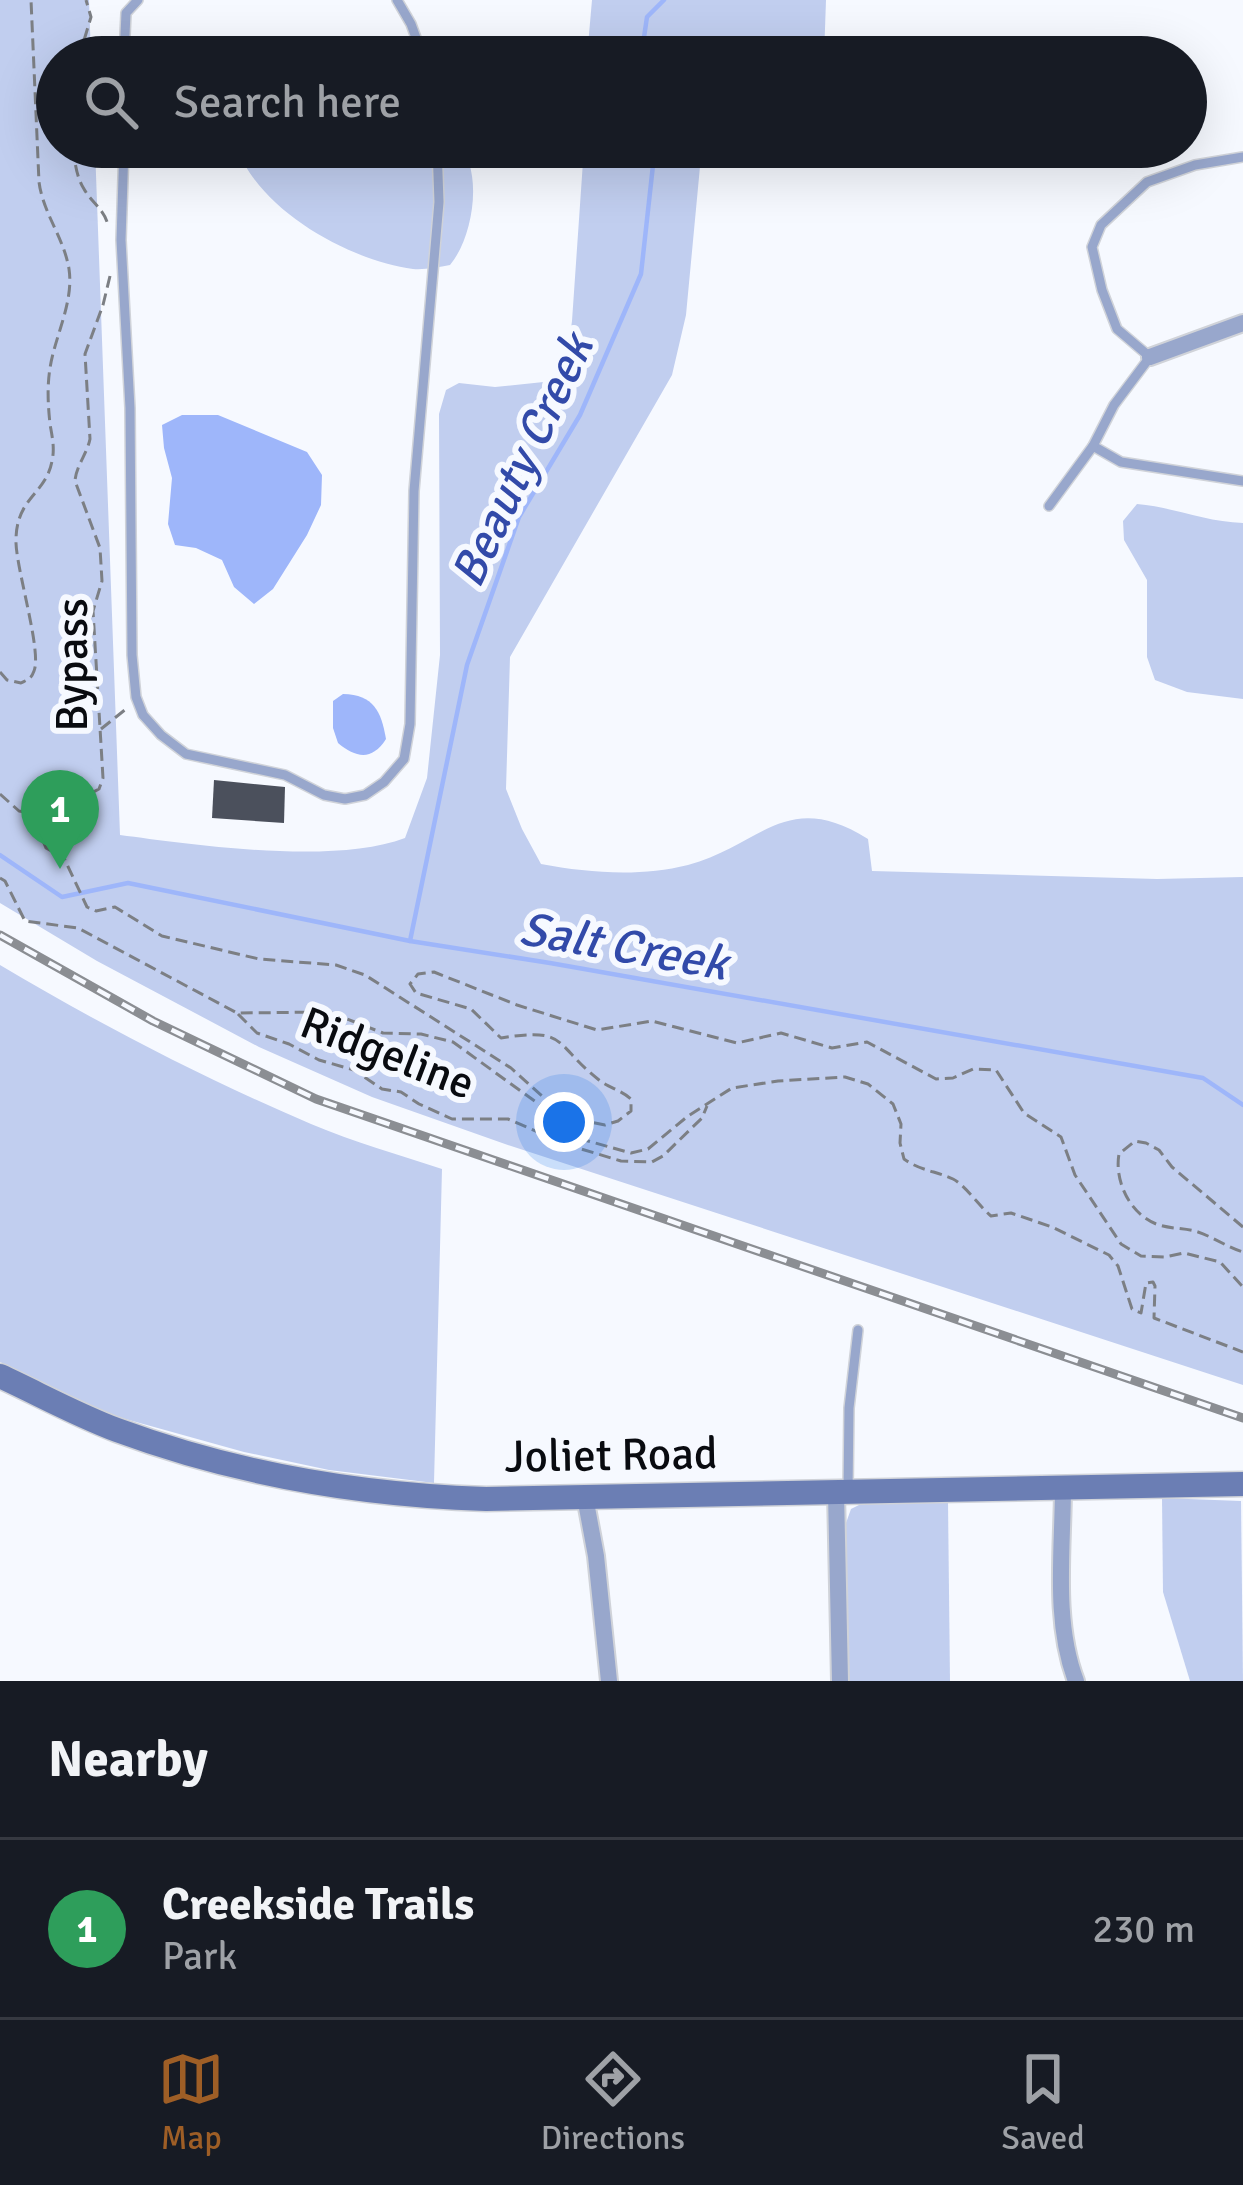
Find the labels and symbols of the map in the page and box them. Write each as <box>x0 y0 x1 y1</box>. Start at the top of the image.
water label: Beauty Creek <box>438 322 608 596</box>
street label: Bypass <box>45 598 100 732</box>
pin: 1 <box>21 770 99 869</box>
water label: Salt Creek <box>515 899 736 994</box>
street label: Ridgeline <box>293 995 482 1112</box>
your location <box>534 1092 594 1152</box>
street label: Joliet Road <box>504 1426 718 1485</box>

